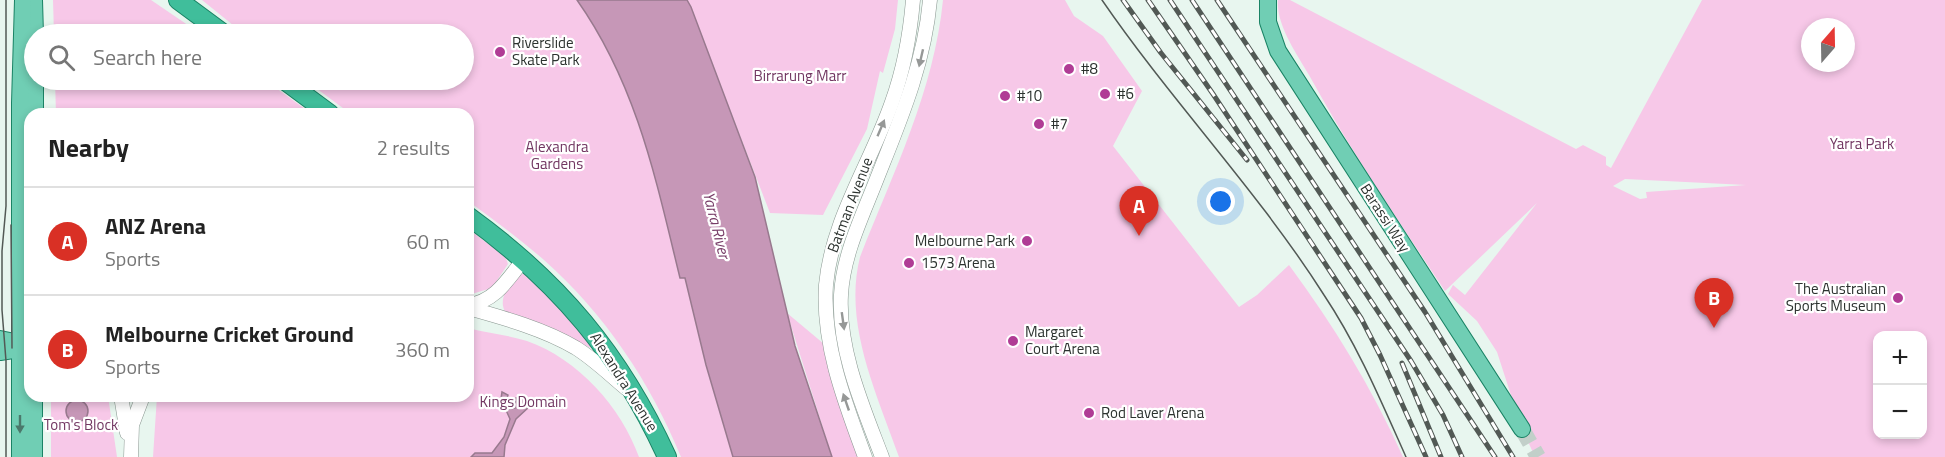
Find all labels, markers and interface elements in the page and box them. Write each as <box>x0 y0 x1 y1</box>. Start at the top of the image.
north arrow <box>1801 18 1855 72</box>
search box <box>24 24 474 90</box>
place label: Riverslide Skate Park <box>512 31 580 71</box>
text: Search here <box>93 40 202 74</box>
icon: search <box>45 41 78 74</box>
marker: Riverslide Skate Park <box>493 45 507 59</box>
one-way arrow <box>915 49 925 67</box>
place label: #8 <box>1081 57 1098 80</box>
marker: #8 <box>1062 62 1076 76</box>
park label: Birrarung Marr <box>753 64 847 87</box>
place label: #6 <box>1117 82 1134 105</box>
place label: #10 <box>1017 84 1042 107</box>
marker: #6 <box>1098 87 1112 101</box>
marker: #10 <box>998 89 1012 103</box>
place label: #7 <box>1051 112 1068 135</box>
marker: #7 <box>1032 117 1046 131</box>
one-way arrow <box>877 119 886 136</box>
text: Nearby <box>48 128 129 167</box>
text: 2 results <box>377 132 450 163</box>
park label: Yarra Park <box>1830 132 1894 155</box>
park label: Alexandra Gardens <box>526 135 589 175</box>
street label: Batman Avenue <box>821 154 878 256</box>
street label: Barassi Way <box>1355 179 1416 257</box>
pin: A <box>1120 186 1158 236</box>
your location <box>1206 187 1235 216</box>
water label: Yarra River <box>697 189 737 263</box>
text: ANZ Arena <box>105 209 206 243</box>
text: A <box>61 226 74 257</box>
text: 60 m <box>406 226 450 257</box>
place label: Melbourne Park <box>915 229 1015 252</box>
marker: Melbourne Park <box>1020 234 1034 248</box>
text: Sports <box>105 243 160 274</box>
place label: 1573 Arena <box>921 251 996 274</box>
marker: 1573 Arena <box>902 256 916 270</box>
place label: The Australian Sports Museum <box>1786 277 1886 317</box>
pin: B <box>1694 278 1734 328</box>
marker: The Australian Sports Museum <box>1891 291 1905 305</box>
one-way arrow <box>838 312 847 331</box>
text: Melbourne Cricket Ground <box>105 317 354 351</box>
place label: Margaret Court Arena <box>1025 320 1100 360</box>
street label: Alexandra Avenue <box>585 328 664 436</box>
map controls <box>1873 331 1927 439</box>
button: + <box>1873 331 1927 385</box>
text: B <box>61 334 74 365</box>
text: 360 m <box>395 334 450 365</box>
marker: Margaret Court Arena <box>1006 334 1020 348</box>
text: Sports <box>105 351 160 382</box>
button: − <box>1873 385 1927 439</box>
park label: Kings Domain <box>480 390 566 413</box>
one-way arrow <box>840 393 850 411</box>
place label: Rod Laver Arena <box>1101 401 1205 424</box>
marker: Rod Laver Arena <box>1082 406 1096 420</box>
park label: Tom's Block <box>44 413 118 436</box>
one-way arrow <box>15 415 25 434</box>

